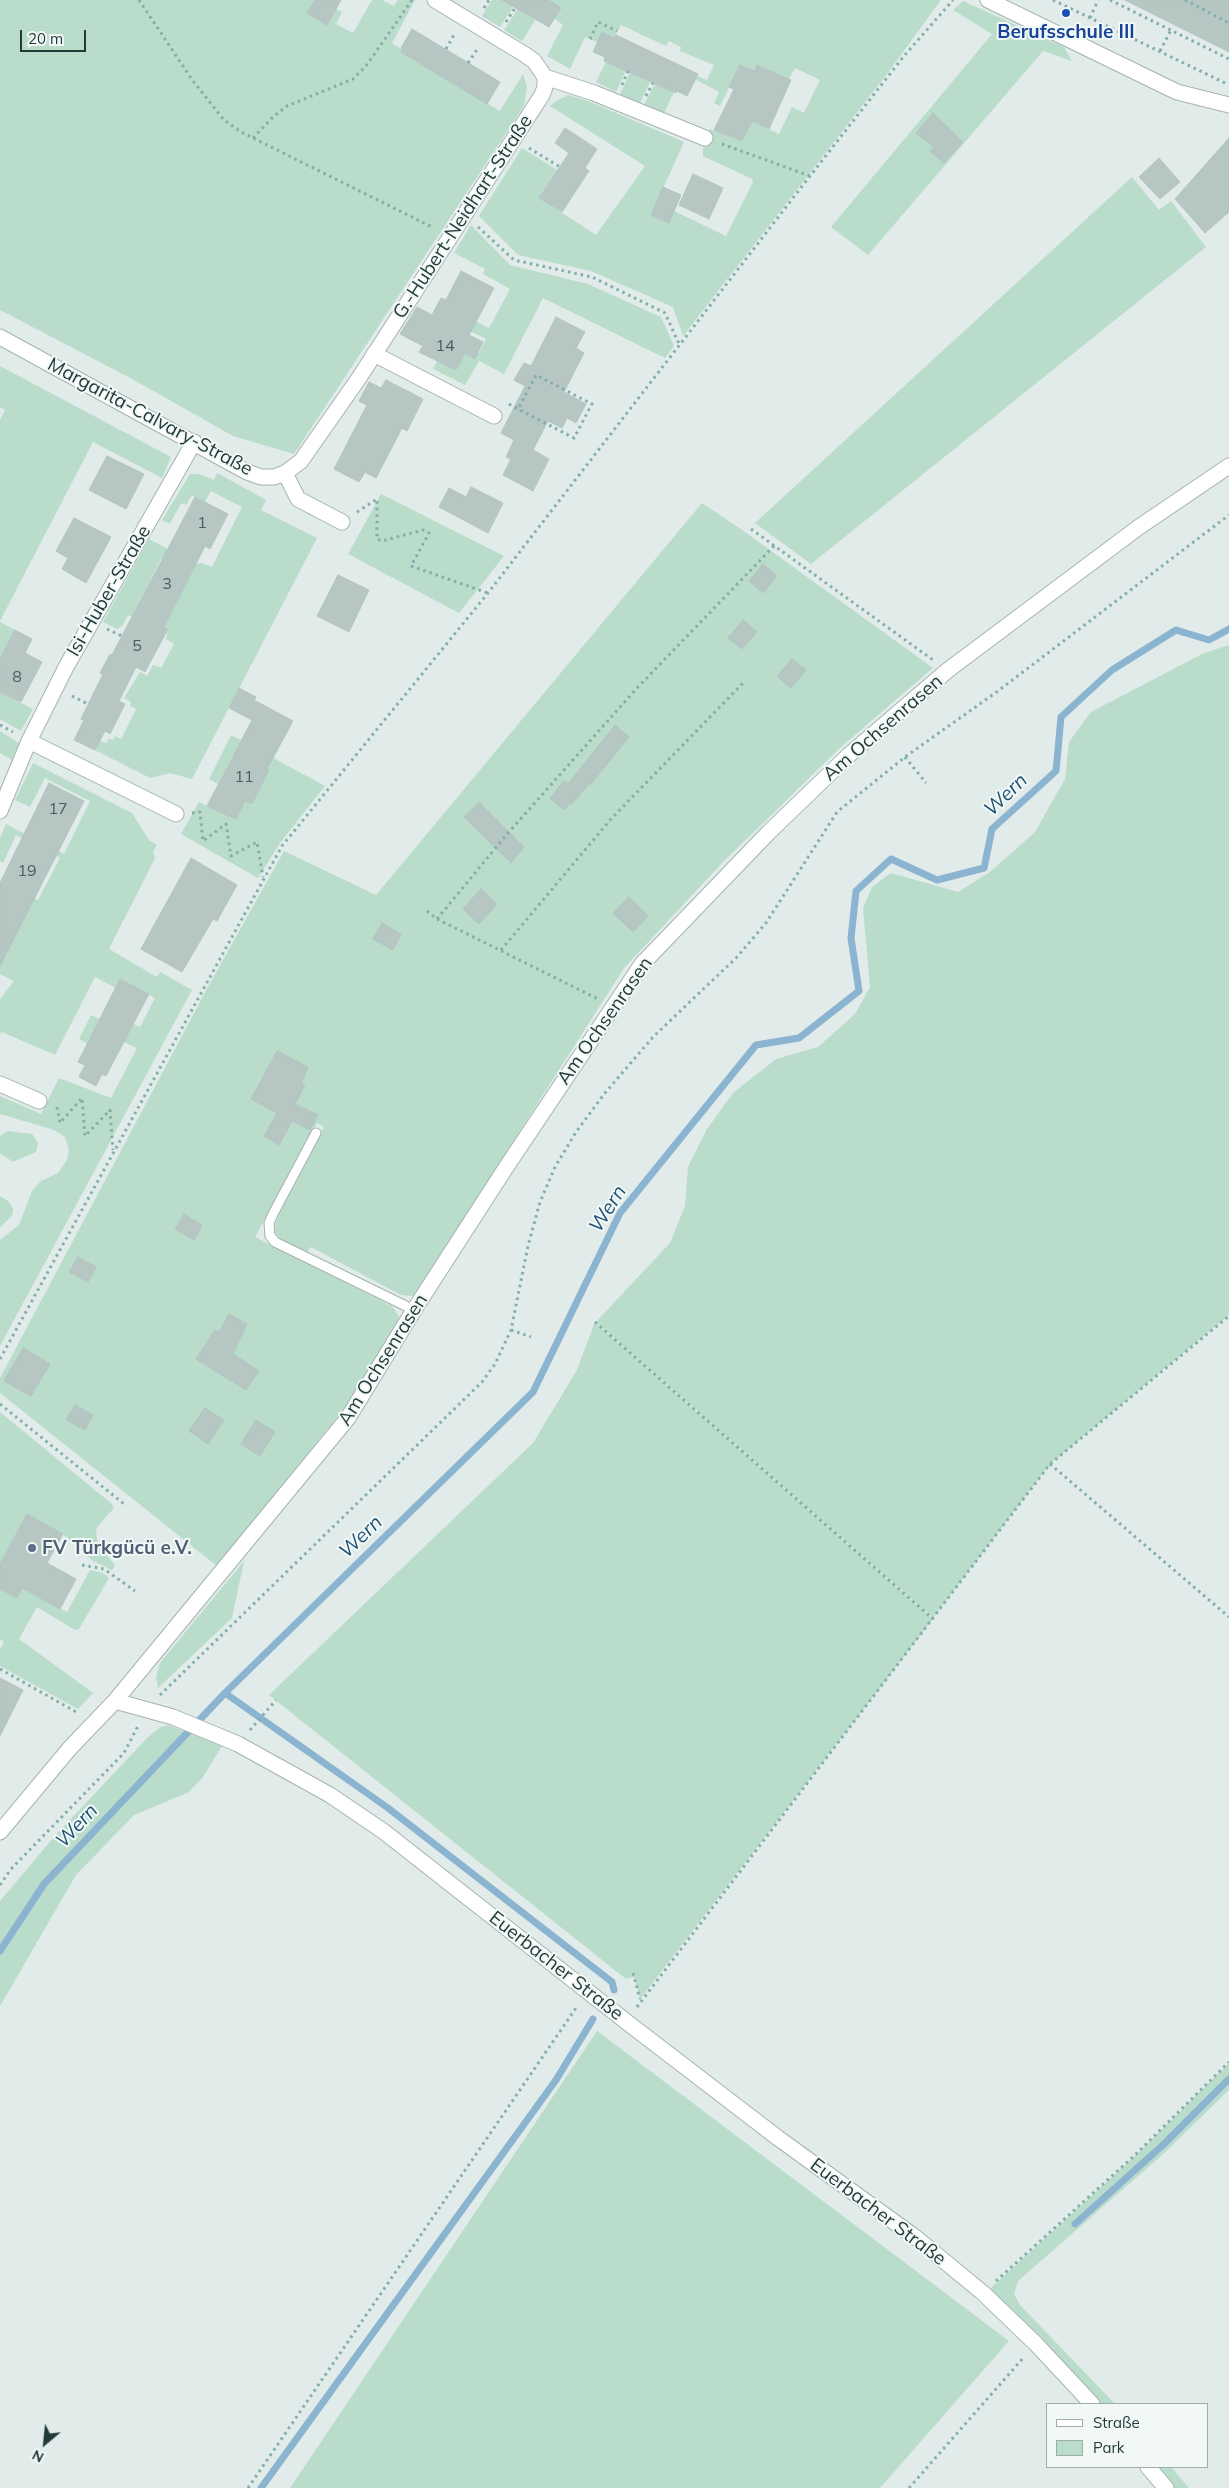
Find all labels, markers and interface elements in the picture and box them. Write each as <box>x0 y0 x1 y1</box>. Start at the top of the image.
marker: Berufsschule III <box>1060 7 1072 19</box>
scale bar <box>22 20 89 52</box>
place label: Berufsschule III <box>997 21 1135 43</box>
text: 20 m <box>28 29 63 48</box>
street label: G.-Hubert-Neidhart-Straße <box>389 111 537 323</box>
house number: 14 <box>435 336 455 356</box>
street label: Margarita-Calvary-Straße <box>44 353 256 481</box>
house number: 1 <box>197 513 207 533</box>
street label: Isi-Huber-Straße <box>62 521 156 661</box>
house number: 3 <box>162 574 172 594</box>
house number: 5 <box>132 636 142 656</box>
house number: 8 <box>12 667 22 687</box>
street label: Am Ochsenrasen <box>819 670 947 786</box>
house number: 11 <box>234 767 254 787</box>
water label: Wern <box>979 769 1033 821</box>
house number: 17 <box>48 799 68 819</box>
house number: 19 <box>17 861 37 881</box>
street label: Am Ochsenrasen <box>552 953 658 1089</box>
water label: Wern <box>584 1181 632 1237</box>
street label: Am Ochsenrasen <box>333 1290 433 1430</box>
water label: Wern <box>334 1511 388 1563</box>
place label: FV Türkgücü e.V. <box>42 1537 192 1559</box>
marker: FV Türkgücü e.V. <box>26 1542 38 1554</box>
water label: Wern <box>51 1799 103 1853</box>
street label: Euerbacher Straße <box>484 1907 628 2025</box>
street label: Euerbacher Straße <box>806 2154 950 2270</box>
legend <box>1046 2403 1209 2468</box>
text: Straße <box>1093 2413 1140 2432</box>
north arrow <box>20 2418 70 2468</box>
text: Park <box>1093 2438 1125 2457</box>
text: N <box>29 2446 47 2467</box>

